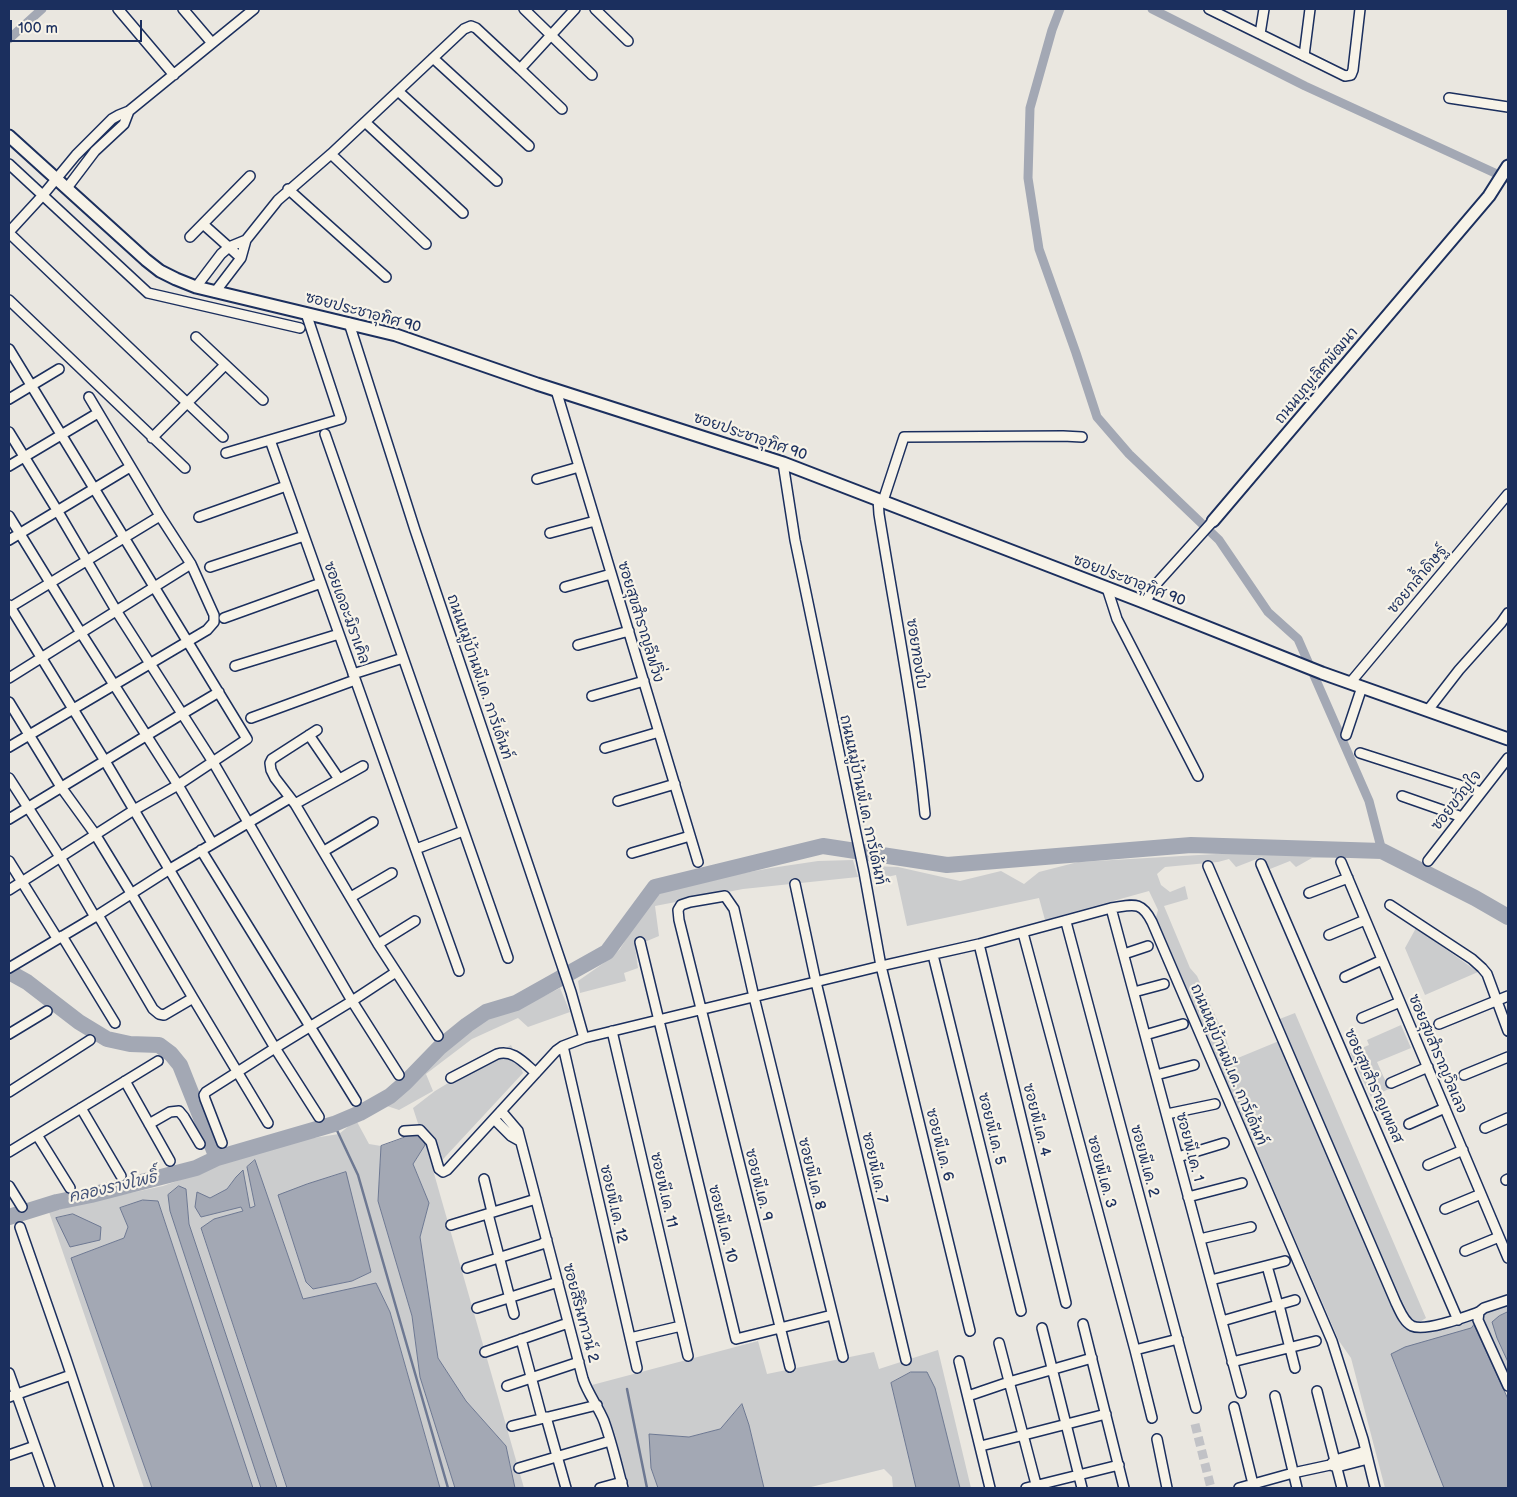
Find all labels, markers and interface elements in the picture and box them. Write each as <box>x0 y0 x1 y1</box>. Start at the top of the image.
scale bar <box>12 10 145 42</box>
text: 100 m <box>18 19 58 38</box>
street label: ซอยประชาอุทิศ 90 <box>303 289 423 337</box>
street label: ถนนบุญเลิศพัฒนา <box>1271 324 1363 428</box>
street label: ซอยประชาอุทิศ 90 <box>691 409 809 465</box>
street label: ซอยกล้ำดิษฐ์ <box>1384 542 1452 618</box>
street label: ซอยประชาอุทิศ 90 <box>1070 551 1188 611</box>
street label: ซอยเดอะมิราเคิล <box>319 559 373 667</box>
street label: ซอยสุขสำราญลีฟวิ่ง <box>613 559 667 685</box>
street label: ถนนหมู่บ้านพี.เค. การ์เด้นท์ <box>442 592 516 762</box>
street label: ซอยทองใบ <box>902 617 930 691</box>
street label: ถนนหมู่บ้านพี.เค. การ์เด้นท์ <box>835 713 889 887</box>
street label: ซอยขวัญใจ <box>1428 767 1486 835</box>
street label: ถนนหมู่บ้านพี.เค. การ์เด้นท์ <box>1186 982 1270 1148</box>
street label: ซอยสุขสำราญวิลเลจ <box>1404 992 1470 1116</box>
street label: ซอยสุขสำราญเพลส <box>1340 1026 1406 1146</box>
street label: ซอยพี.เค. 4 <box>1018 1082 1054 1158</box>
street label: ซอยพี.เค. 5 <box>973 1091 1009 1167</box>
street label: ซอยพี.เค. 6 <box>921 1107 957 1183</box>
street label: ซอยพี.เค. 1 <box>1171 1110 1207 1184</box>
street label: ซอยพี.เค. 2 <box>1126 1123 1162 1199</box>
street label: ซอยพี.เค. 7 <box>857 1131 891 1205</box>
street label: ซอยพี.เค. 3 <box>1083 1134 1119 1210</box>
street label: ซอยพี.เค. 8 <box>793 1136 829 1212</box>
street label: ซอยพี.เค. 9 <box>740 1147 776 1223</box>
street label: ซอยพี.เค. 11 <box>646 1151 680 1229</box>
street label: ซอยพี.เค. 12 <box>595 1163 631 1245</box>
water label: คลองรางโพธิ์ <box>67 1169 159 1207</box>
street label: ซอยพี.เค. 10 <box>704 1183 740 1265</box>
street label: ซอยสิรินทาวน์ 2 <box>558 1261 602 1365</box>

